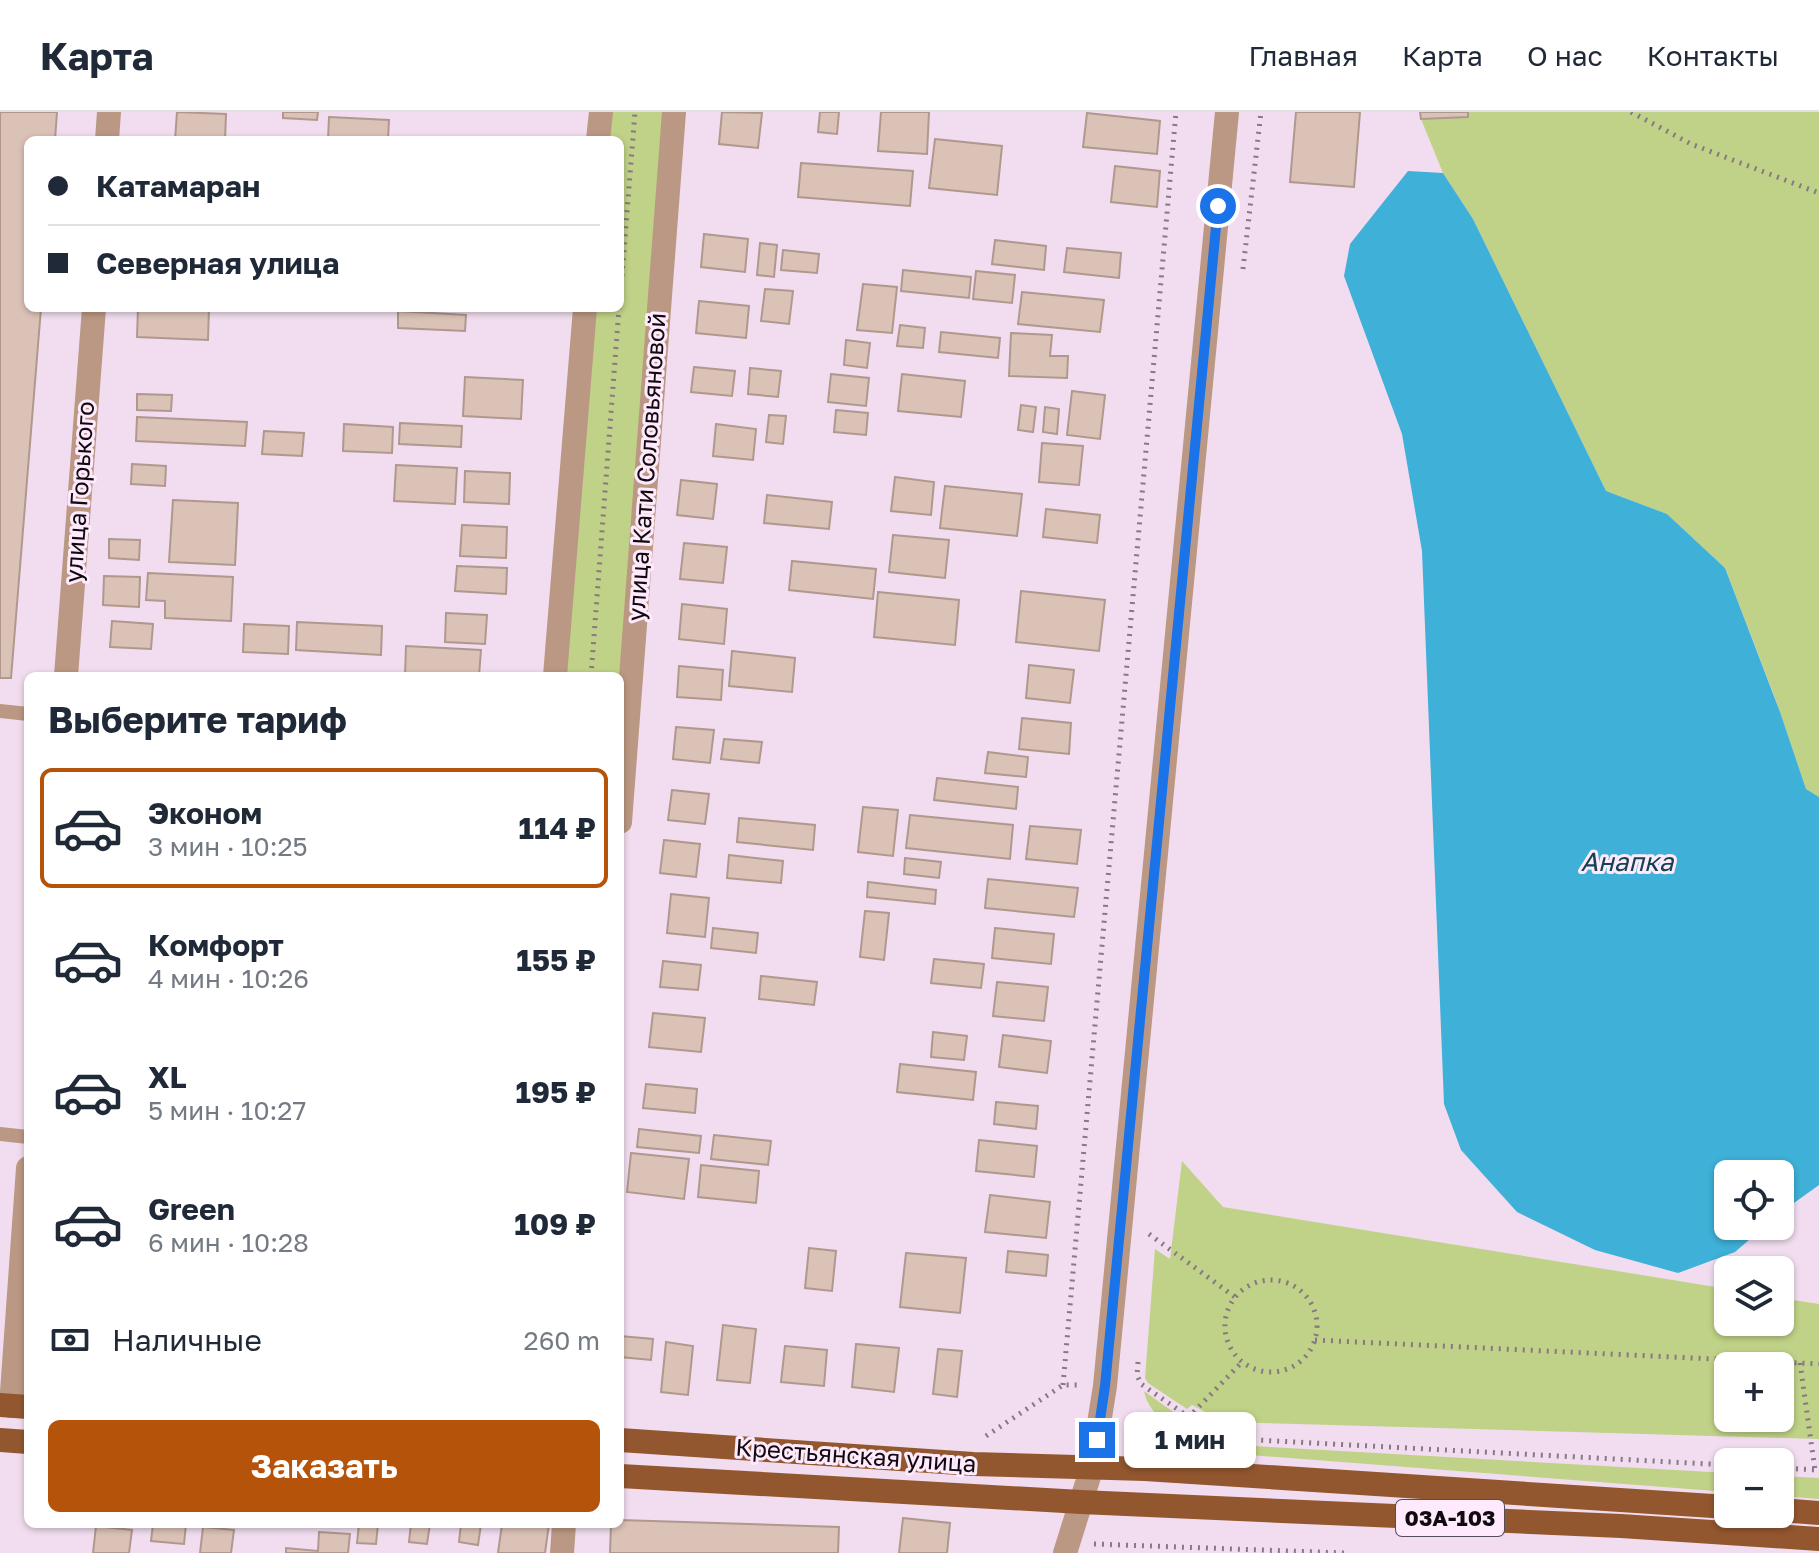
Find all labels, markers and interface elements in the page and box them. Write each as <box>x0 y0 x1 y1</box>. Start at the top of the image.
text: Карта <box>40 33 153 78</box>
text: Главная <box>1248 39 1358 72</box>
text: Карта <box>1402 39 1483 72</box>
text: О нас <box>1527 39 1603 72</box>
text: Контакты <box>1647 39 1779 72</box>
text: Катамаран <box>96 168 260 204</box>
route start <box>1200 188 1236 224</box>
text: Северная улица <box>96 245 339 281</box>
street label: улица Кати Соловьяновой <box>620 312 671 622</box>
street label: улица Горького <box>58 400 99 584</box>
text: Выберите тариф <box>48 698 347 741</box>
icon: car <box>52 792 124 864</box>
text: Эконом <box>148 795 262 831</box>
text: 114 ₽ <box>519 810 596 846</box>
text: 3 мин · 10:25 <box>148 831 308 862</box>
water label: Анапка <box>1581 846 1675 877</box>
icon: car <box>52 924 124 996</box>
text: Комфорт <box>148 927 284 963</box>
text: 155 ₽ <box>516 942 596 978</box>
text: 4 мин · 10:26 <box>148 963 309 994</box>
icon: car <box>52 1056 124 1128</box>
text: XL <box>148 1059 187 1095</box>
text: 195 ₽ <box>515 1074 596 1110</box>
text: 5 мин · 10:27 <box>148 1095 306 1126</box>
map controls <box>1714 1160 1794 1528</box>
button: locate <box>1714 1160 1794 1240</box>
icon: car <box>52 1188 124 1260</box>
text: Green <box>148 1191 235 1227</box>
text: 109 ₽ <box>514 1206 596 1242</box>
text: 6 мин · 10:28 <box>148 1227 309 1258</box>
button: layers <box>1714 1256 1794 1336</box>
icon: cash <box>48 1318 92 1362</box>
text: Наличные <box>112 1322 262 1358</box>
text: 260 m <box>524 1325 600 1356</box>
button: + <box>1714 1352 1794 1432</box>
callout: 1 мин <box>1125 1412 1257 1468</box>
button: Заказать <box>48 1420 600 1512</box>
route end <box>1079 1422 1115 1458</box>
text: 1 мин <box>1155 1424 1225 1455</box>
street label: Крестьянская улица <box>735 1432 978 1477</box>
button: − <box>1714 1448 1794 1528</box>
road number: 03А-103 <box>1396 1500 1504 1536</box>

